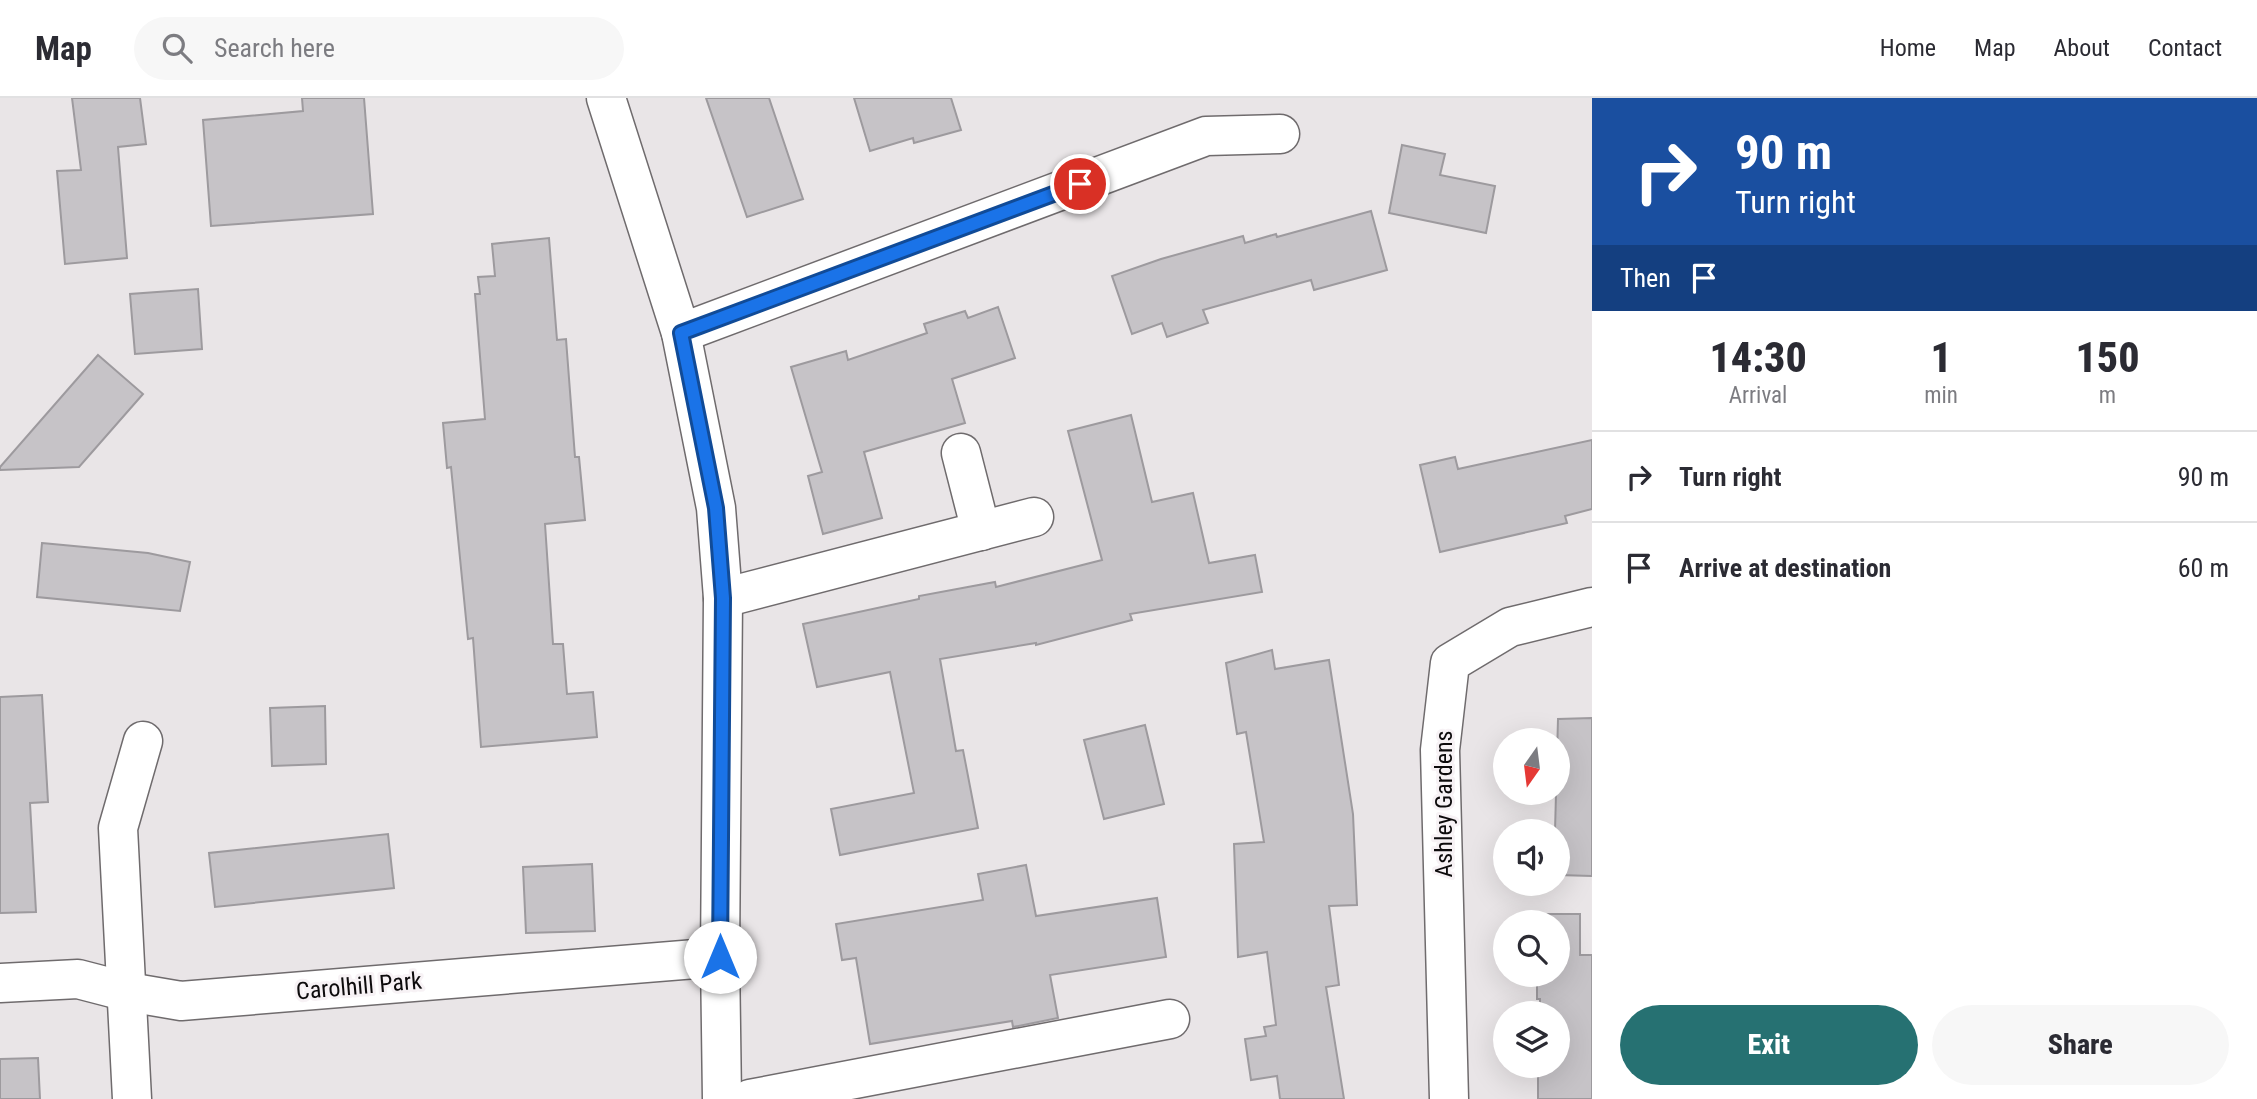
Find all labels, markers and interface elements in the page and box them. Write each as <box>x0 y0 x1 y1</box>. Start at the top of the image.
search box <box>134 17 624 80</box>
text: Map <box>35 29 92 68</box>
icon: search <box>158 29 196 67</box>
text: Search here <box>214 33 335 63</box>
text: Home <box>1880 34 1936 62</box>
text: Map <box>1974 34 2016 62</box>
text: About <box>2054 34 2110 62</box>
text: Contact <box>2148 34 2222 62</box>
text: 90 m <box>1735 124 1832 181</box>
icon: right <box>1620 126 1711 217</box>
pin <box>1050 154 1110 214</box>
icon: arrive <box>1061 165 1099 203</box>
text: Turn right <box>1735 183 1856 221</box>
icon: arrive <box>1685 259 1723 297</box>
text: Then <box>1620 263 1671 293</box>
text: 14:30 <box>1709 333 1807 382</box>
text: 1 <box>1930 333 1952 382</box>
text: 150 <box>2075 333 2140 382</box>
text: Arrival <box>1729 382 1787 409</box>
text: min <box>1924 382 1958 409</box>
text: m <box>2099 382 2116 409</box>
icon: right <box>1620 458 1658 496</box>
text: Turn right <box>1679 462 1781 492</box>
text: 90 m <box>2178 462 2229 492</box>
icon: arrive <box>1620 549 1658 587</box>
text: Arrive at destination <box>1679 553 1891 583</box>
text: 60 m <box>2178 553 2229 583</box>
north arrow <box>1493 728 1570 805</box>
map controls <box>1493 728 1570 1078</box>
street label: Ashley Gardens <box>1430 731 1458 877</box>
button: sound <box>1493 819 1570 896</box>
button: search <box>1493 910 1570 987</box>
position arrow <box>683 920 757 994</box>
street label: Carolhill Park <box>295 967 423 1005</box>
button: layers <box>1493 1001 1570 1078</box>
button: Exit <box>1620 1005 1918 1085</box>
button: Share <box>1932 1005 2229 1085</box>

